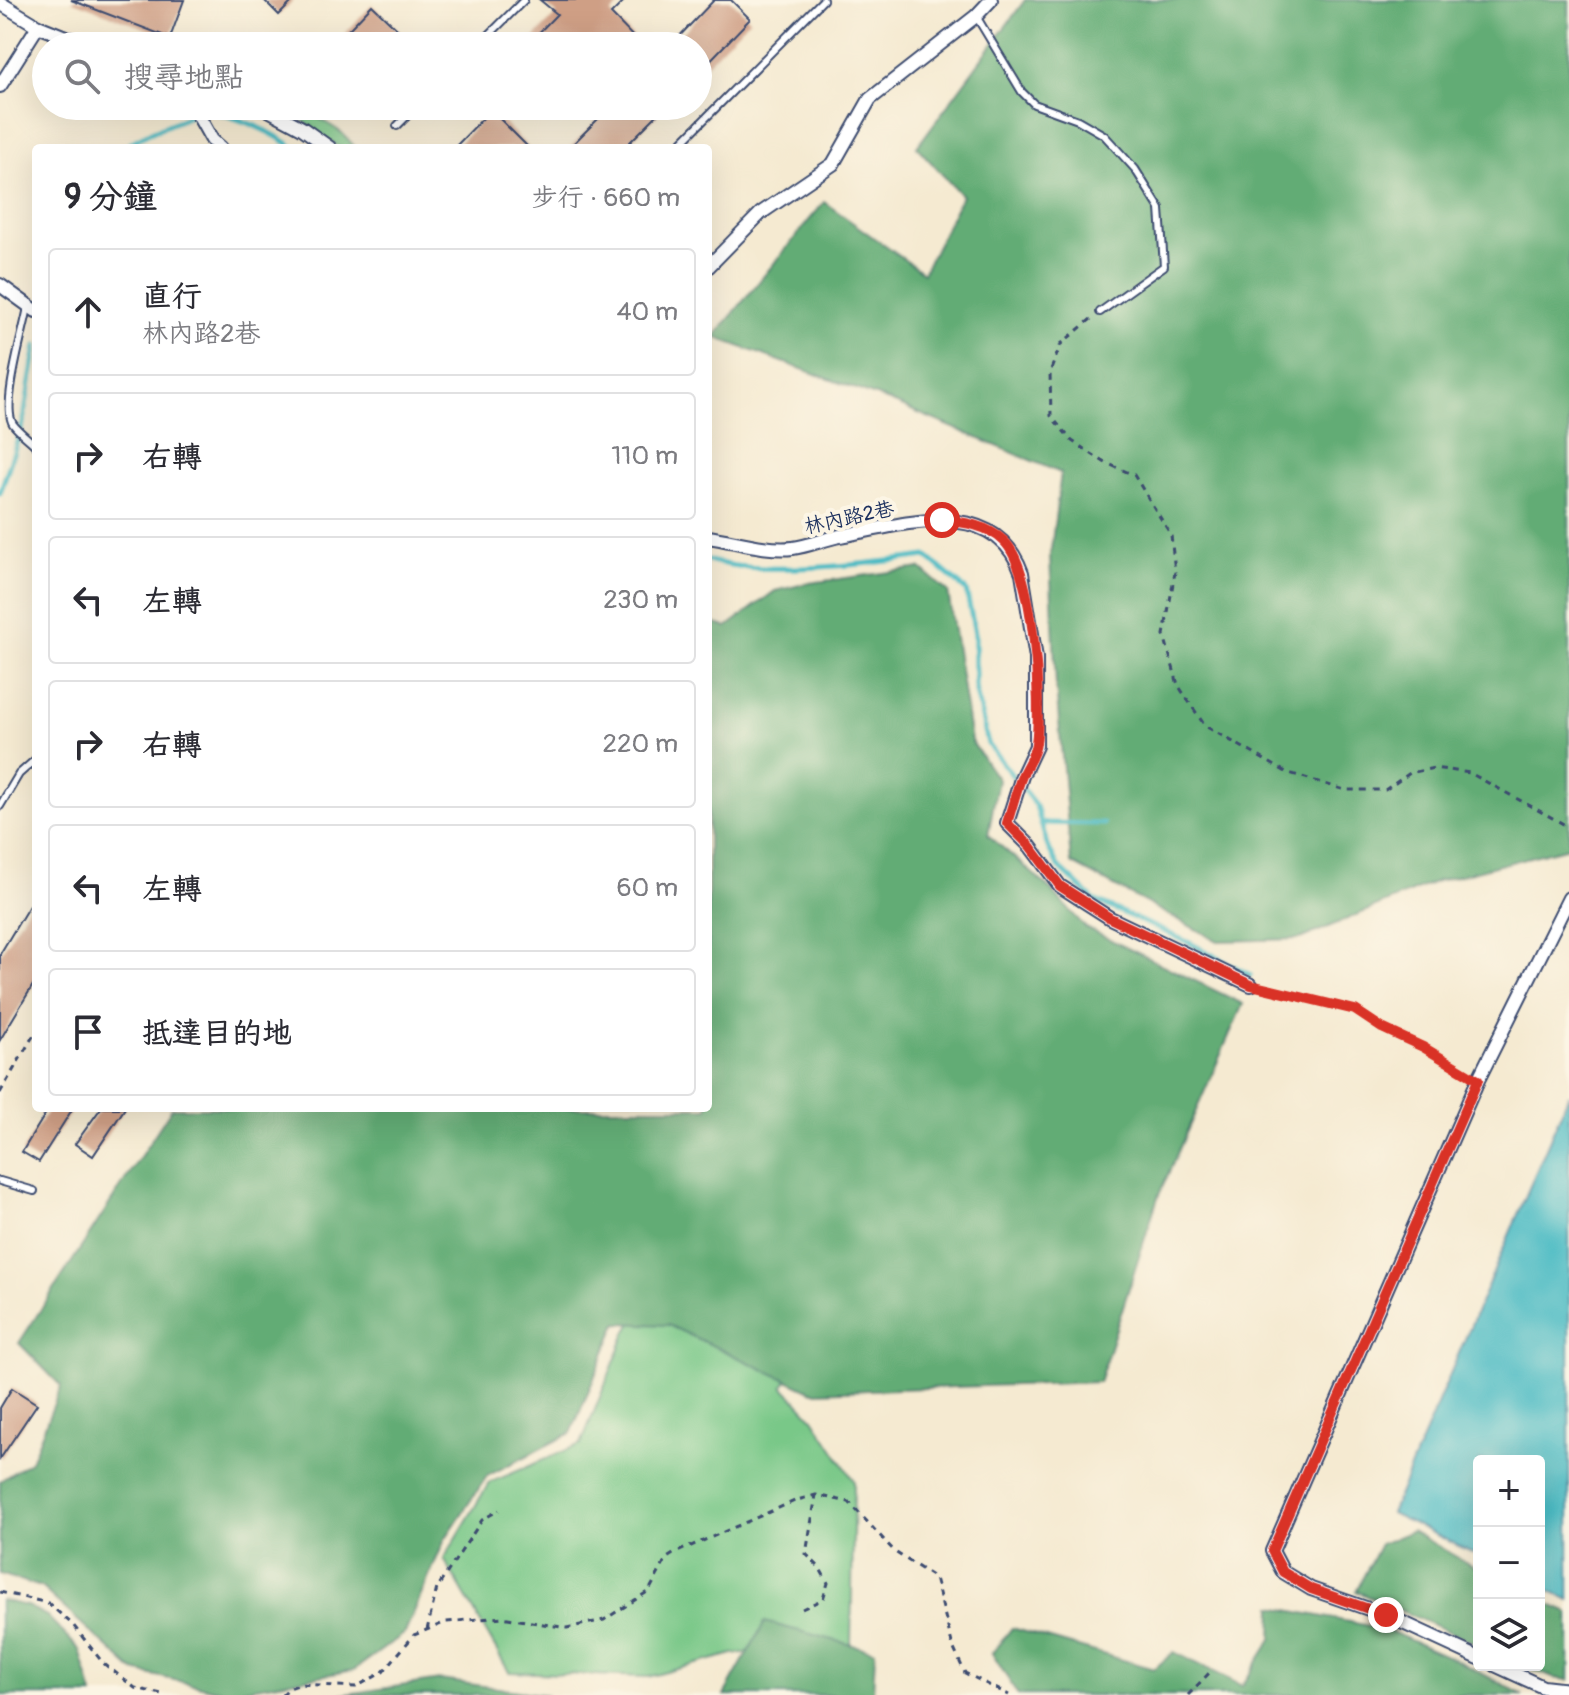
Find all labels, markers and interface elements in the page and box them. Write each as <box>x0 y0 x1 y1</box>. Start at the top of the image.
search box <box>32 32 712 120</box>
icon: search <box>60 54 104 98</box>
text: 搜尋地點 <box>124 59 244 96</box>
text: 9 分鐘 <box>64 176 157 219</box>
text: 步行 · 660 m <box>532 182 680 214</box>
text: 直行 <box>142 278 202 315</box>
icon: ahead <box>66 290 110 334</box>
text: 40 m <box>616 296 678 328</box>
text: 林內路2巷 <box>142 318 261 350</box>
icon: right <box>66 434 110 478</box>
text: 右轉 <box>142 439 202 476</box>
text: 110 m <box>611 440 678 472</box>
street label: 林內路2巷 <box>802 496 897 539</box>
route start <box>924 502 960 538</box>
icon: left <box>66 578 110 622</box>
text: 左轉 <box>142 583 202 620</box>
text: 230 m <box>603 584 678 616</box>
icon: right <box>66 722 110 766</box>
text: 右轉 <box>142 727 202 764</box>
text: 220 m <box>602 728 678 760</box>
icon: left <box>66 866 110 910</box>
text: 左轉 <box>142 871 202 908</box>
text: 60 m <box>616 872 678 904</box>
icon: arrive <box>66 1010 110 1054</box>
text: 抵達目的地 <box>142 1015 292 1052</box>
map controls <box>1473 1455 1545 1671</box>
button: + <box>1473 1455 1545 1527</box>
button: − <box>1473 1527 1545 1599</box>
route end <box>1368 1597 1404 1633</box>
button: layers <box>1473 1599 1545 1671</box>

